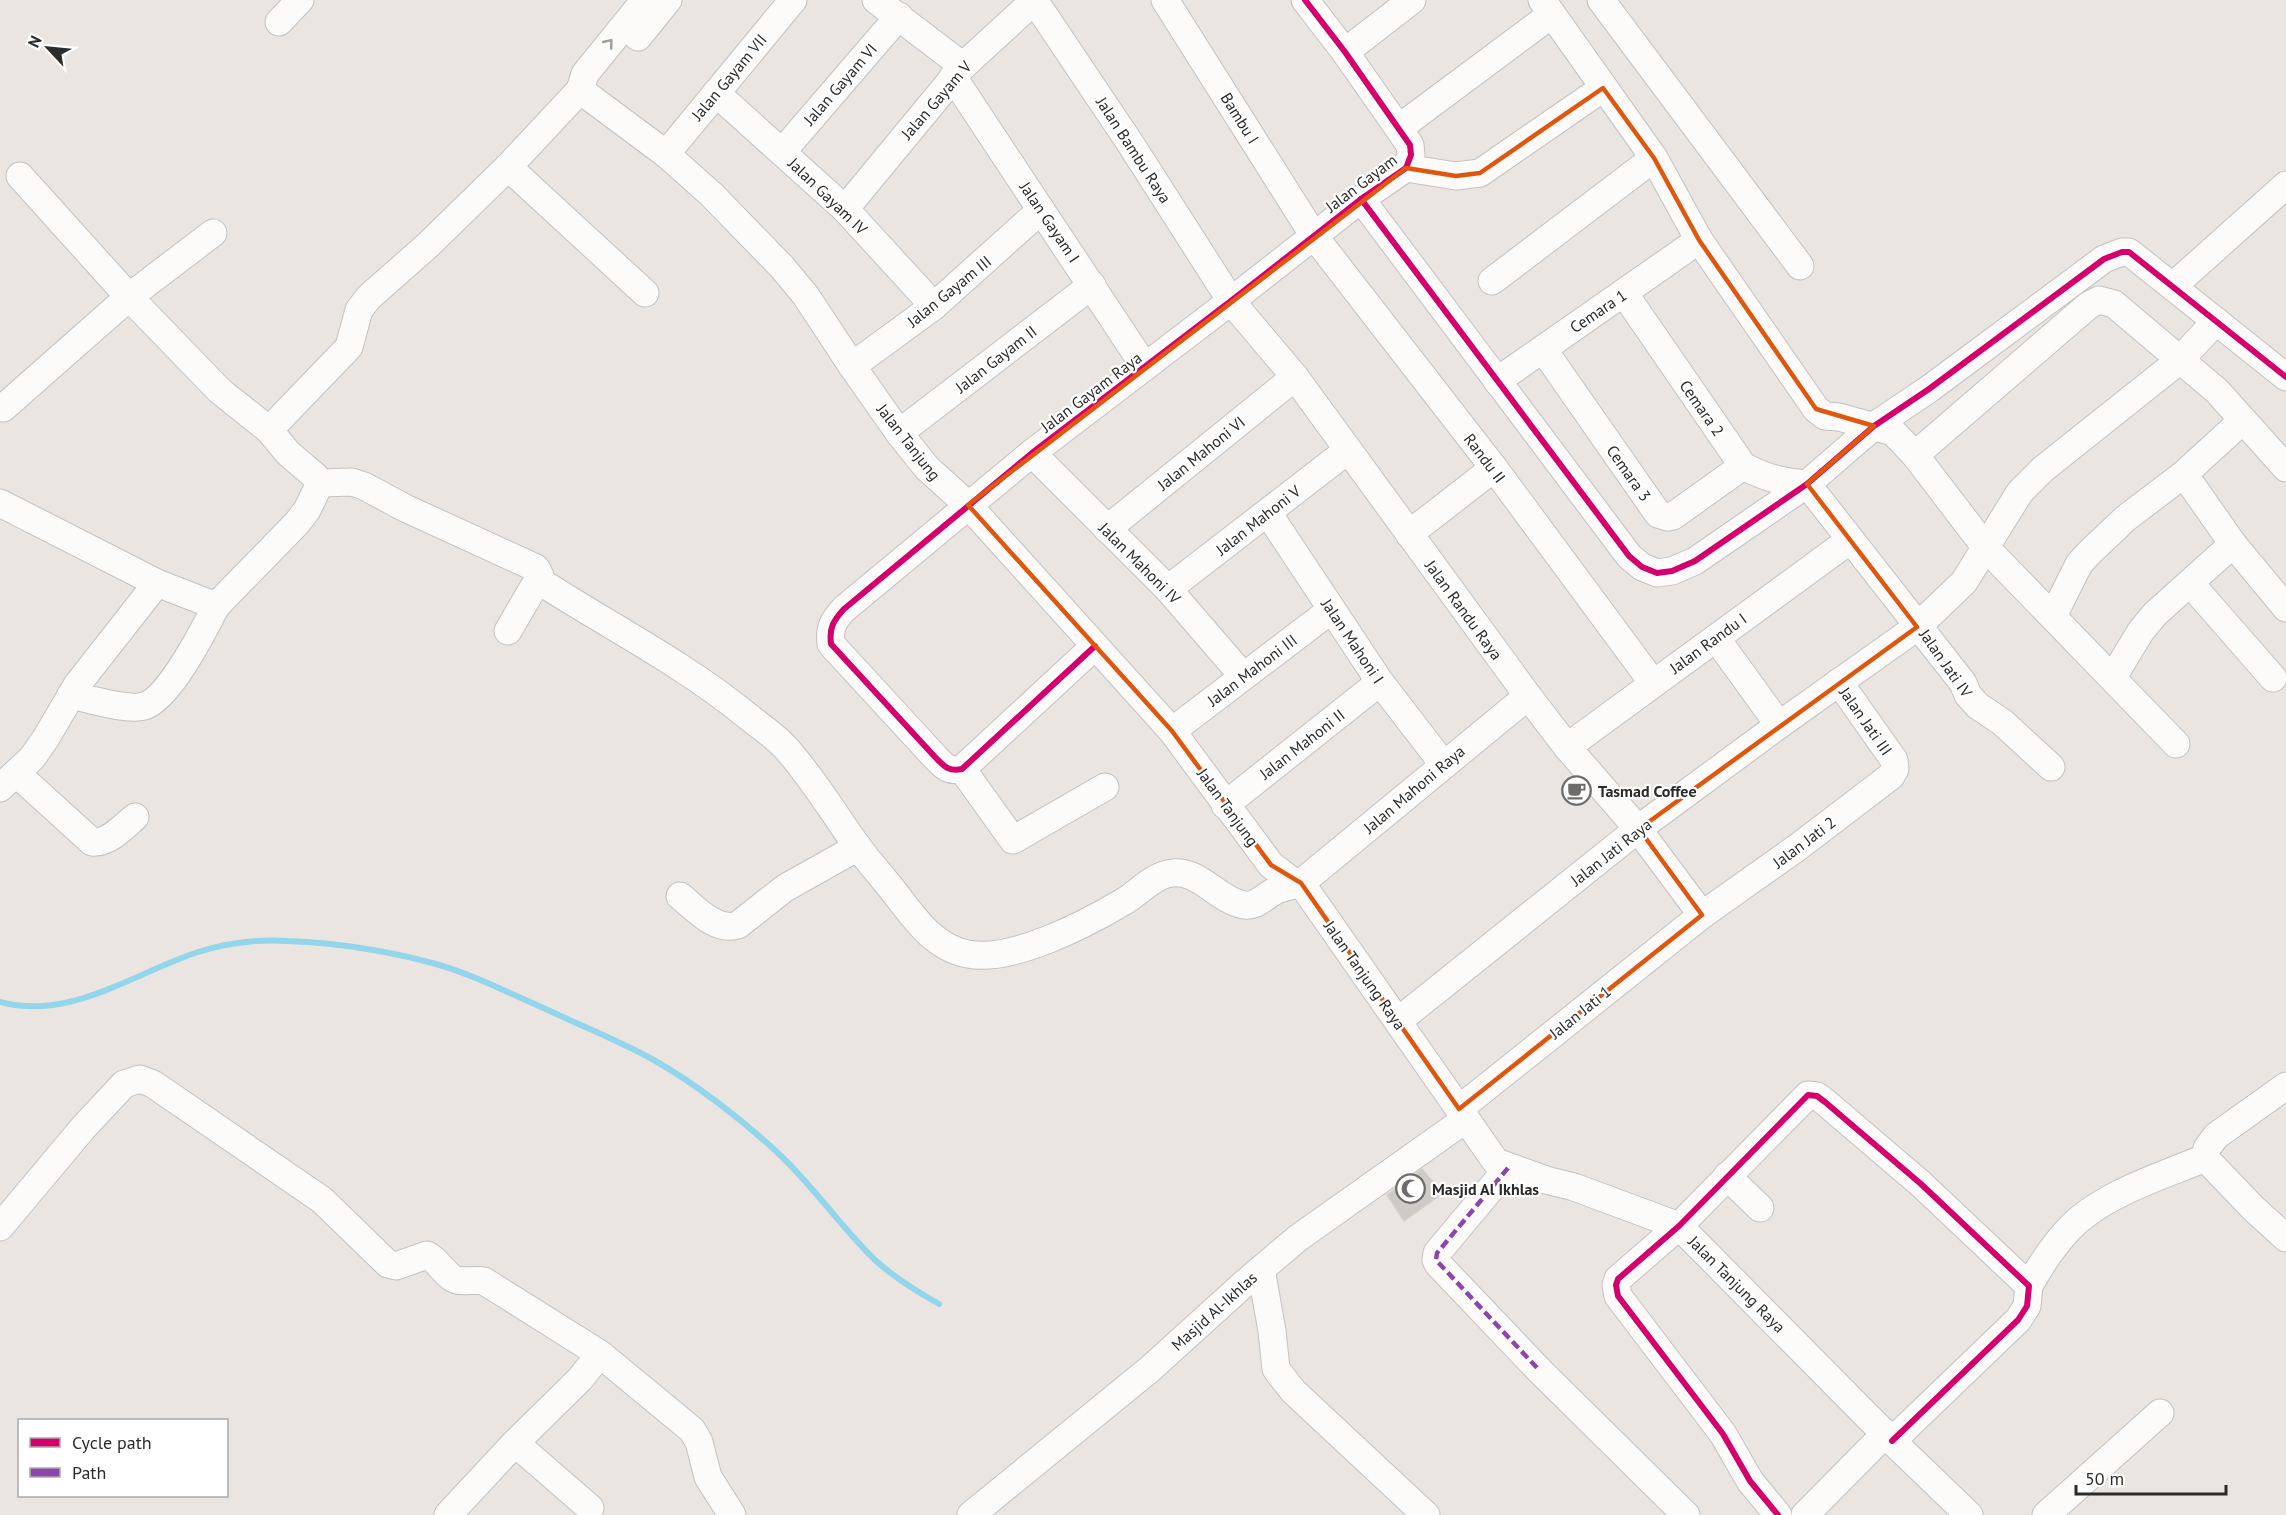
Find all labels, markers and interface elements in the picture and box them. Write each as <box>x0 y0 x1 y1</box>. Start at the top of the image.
north arrow <box>18 18 78 78</box>
street label: Jalan Gayam VII <box>686 30 771 125</box>
text: N <box>23 32 46 51</box>
one-way arrow <box>602 39 613 50</box>
street label: Jalan Gayam VI <box>798 39 881 130</box>
street label: Jalan Gayam V <box>896 56 976 144</box>
street label: Bambu I <box>1217 89 1263 147</box>
street label: Jalan Bambu Raya <box>1092 92 1176 207</box>
street label: Jalan Gayam <box>1321 150 1401 217</box>
street label: Jalan Gayam IV <box>784 153 872 239</box>
street label: Jalan Gayam I <box>1015 177 1084 266</box>
street label: Jalan Gayam III <box>902 251 995 332</box>
street label: Cemara 1 <box>1566 285 1630 337</box>
street label: Jalan Gayam II <box>950 321 1041 398</box>
street label: Jalan Gayam Raya <box>1036 348 1145 437</box>
street label: Cemara 2 <box>1675 376 1729 440</box>
street label: Jalan Tanjung <box>872 399 945 484</box>
street label: Jalan Mahoni VI <box>1152 412 1249 495</box>
street label: Randu II <box>1460 429 1510 487</box>
street label: Cemara 3 <box>1602 441 1656 505</box>
street label: Jalan Mahoni V <box>1211 480 1305 560</box>
street label: Jalan Mahoni IV <box>1094 517 1186 609</box>
street label: Jalan Randu Raya <box>1421 555 1507 664</box>
street label: Jalan Mahoni I <box>1317 594 1389 687</box>
street label: Jalan Randu I <box>1665 608 1750 678</box>
street label: Jalan Jati IV <box>1915 624 1977 702</box>
street label: Jalan Mahoni III <box>1202 630 1301 711</box>
street label: Jalan Jati III <box>1835 682 1897 759</box>
street label: Jalan Mahoni II <box>1255 704 1349 784</box>
street label: Jalan Mahoni Raya <box>1358 741 1469 838</box>
street label: Jalan Tanjung <box>1192 763 1263 850</box>
cafe icon: Tasmad Coffee <box>1561 775 1593 807</box>
place label: Tasmad Coffee <box>1598 781 1697 801</box>
street label: Jalan Jati 2 <box>1768 812 1839 873</box>
street label: Jalan Jati Raya <box>1566 814 1656 891</box>
street label: Jalan Tanjung Raya <box>1319 916 1410 1034</box>
street label: Jalan Jati 1 <box>1544 981 1615 1044</box>
mosque icon: Masjid Al Ikhlas <box>1395 1173 1427 1205</box>
place label: Masjid Al Ikhlas <box>1432 1179 1539 1199</box>
street label: Jalan Tanjung Raya <box>1684 1231 1790 1337</box>
street label: Masjid Al-Ikhlas <box>1167 1267 1261 1355</box>
legend <box>18 1419 228 1497</box>
text: Cycle path <box>72 1431 152 1454</box>
scale bar <box>2076 1458 2226 1496</box>
text: Path <box>72 1461 106 1484</box>
text: 50 m <box>2085 1467 2124 1490</box>

